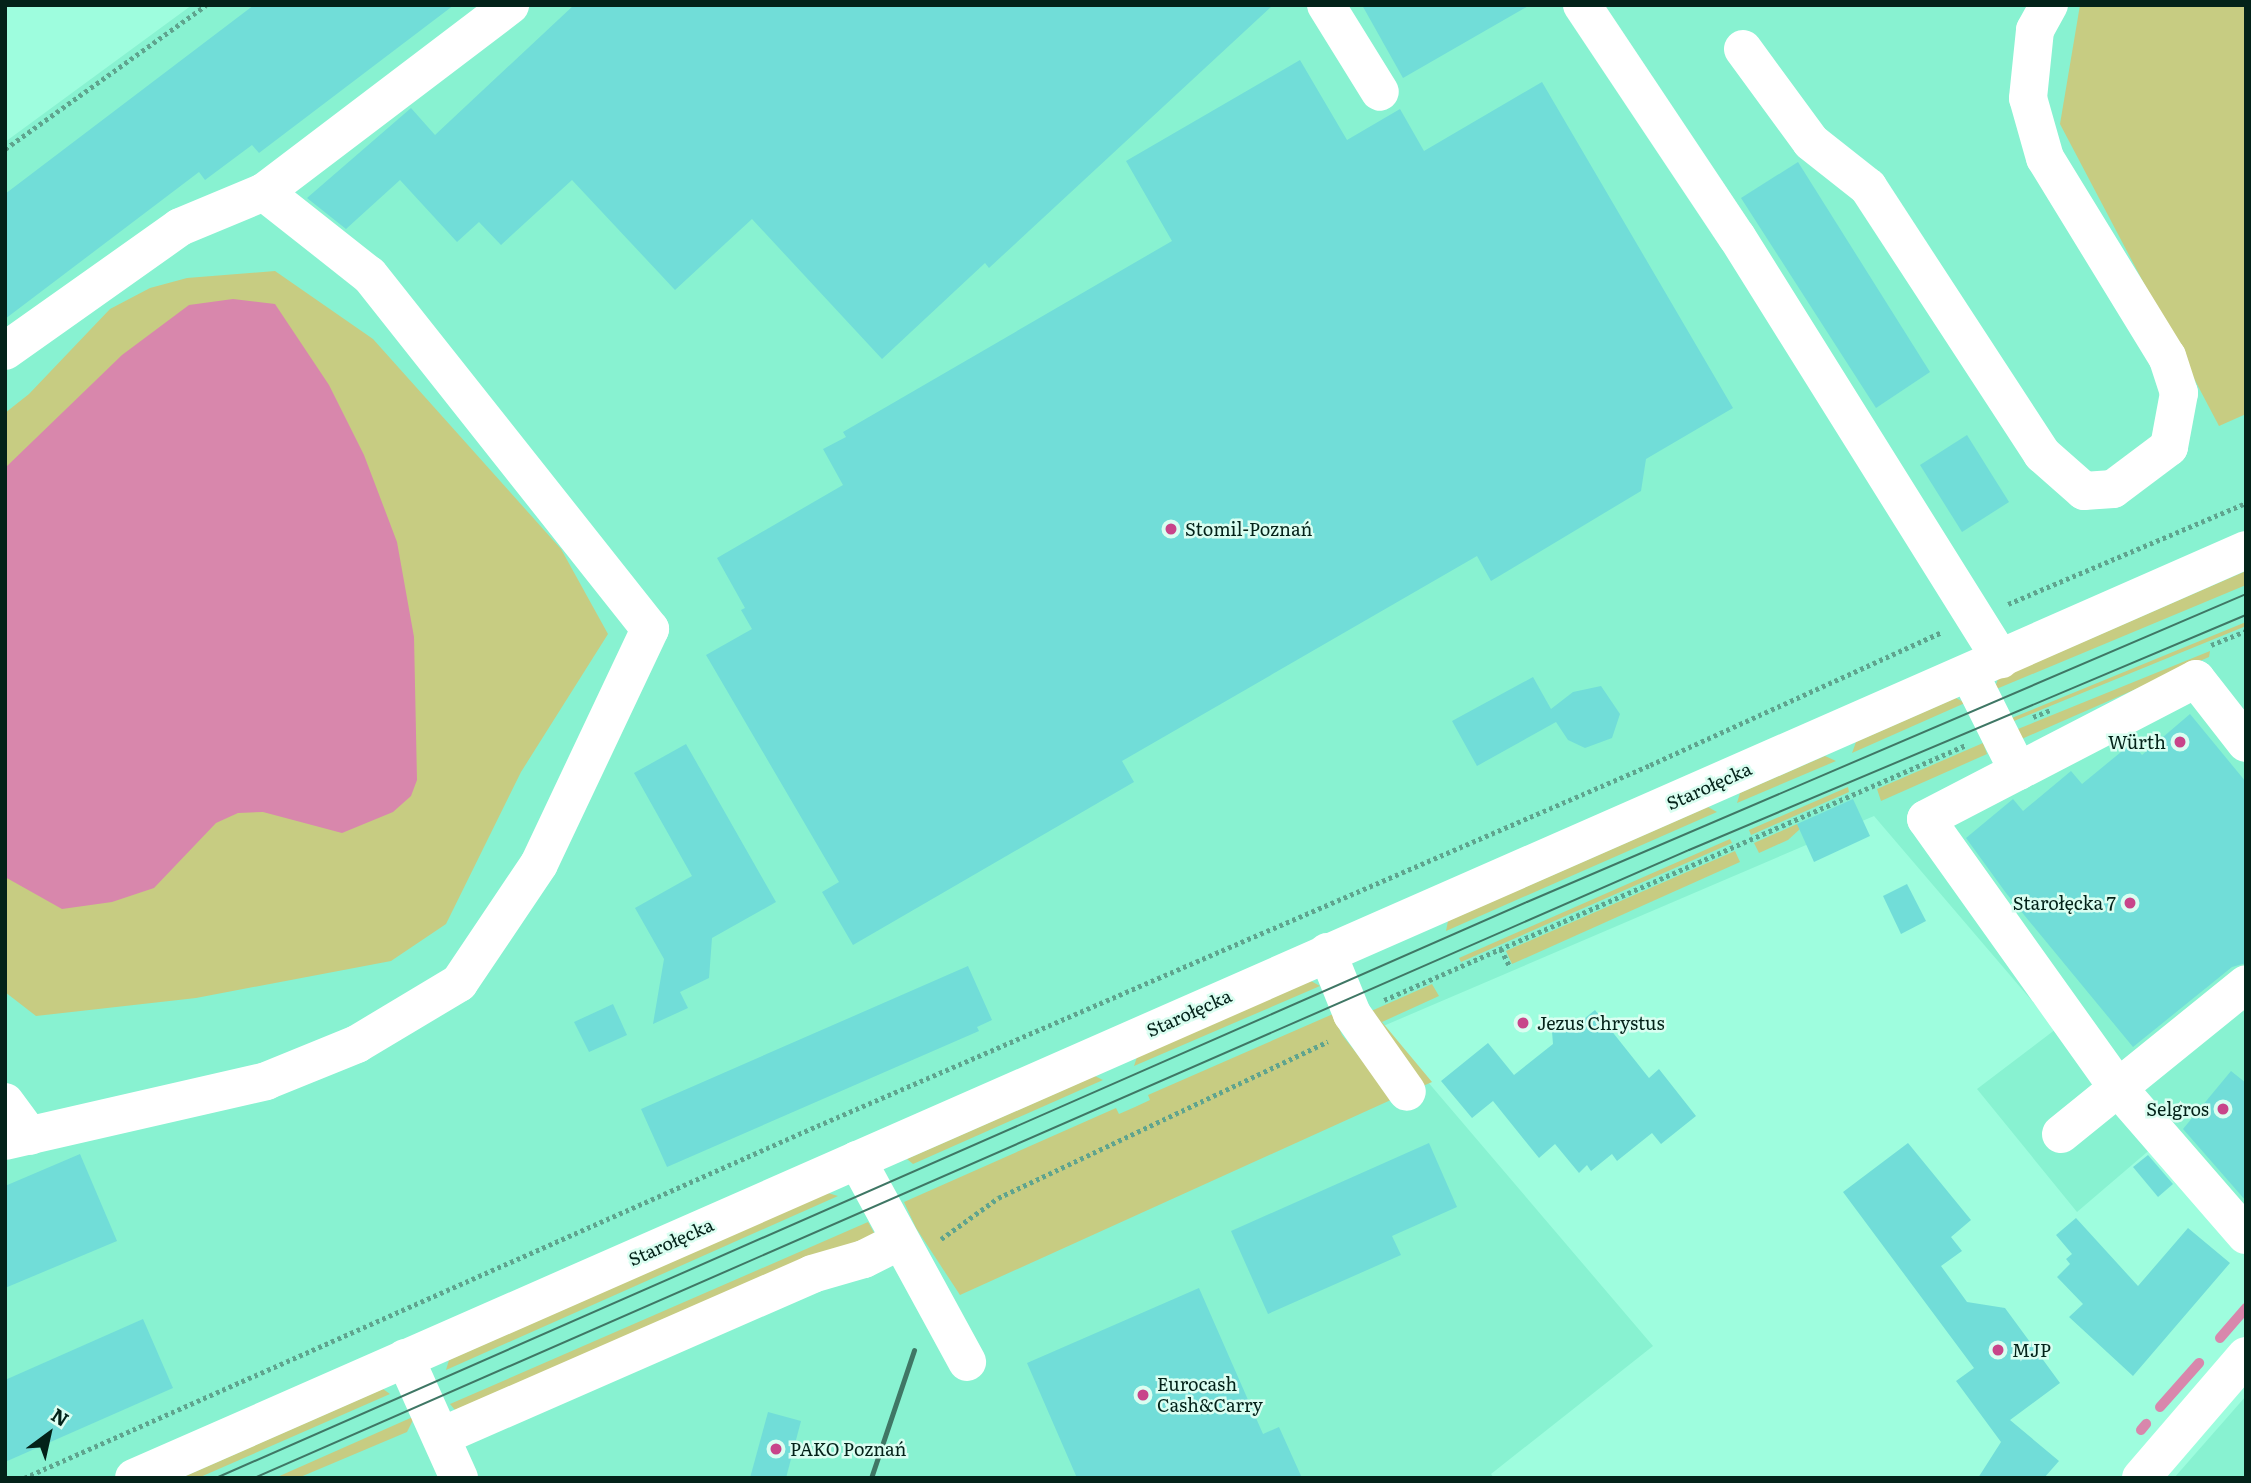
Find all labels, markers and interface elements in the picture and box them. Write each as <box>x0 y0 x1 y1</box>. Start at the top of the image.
place label: Stomil-Poznań <box>1185 518 1312 540</box>
marker: Stomil-Poznań <box>1163 521 1179 537</box>
place label: Würth <box>2108 731 2166 753</box>
marker: Würth <box>2172 734 2188 750</box>
street label: Starołęcka <box>1663 758 1755 814</box>
place label: Starołęcka 7 <box>2013 892 2116 914</box>
marker: Starołęcka 7 <box>2122 895 2138 911</box>
street label: Starołęcka <box>1143 985 1235 1041</box>
place label: Jezus Chrystus <box>1537 1012 1665 1034</box>
marker: Jezus Chrystus <box>1515 1015 1531 1031</box>
place label: Selgros <box>2146 1098 2209 1120</box>
marker: Selgros <box>2215 1101 2231 1117</box>
street label: Starołęcka <box>625 1214 717 1270</box>
place label: MJP <box>2012 1339 2051 1361</box>
marker: MJP <box>1990 1342 2006 1358</box>
place label: Eurocash Cash&Carry <box>1157 1374 1263 1416</box>
marker: Eurocash Cash&Carry <box>1135 1387 1151 1403</box>
north arrow <box>14 1399 84 1469</box>
text: N <box>46 1400 75 1432</box>
place label: PAKO Poznań <box>790 1438 907 1460</box>
marker: PAKO Poznań <box>768 1441 784 1457</box>

